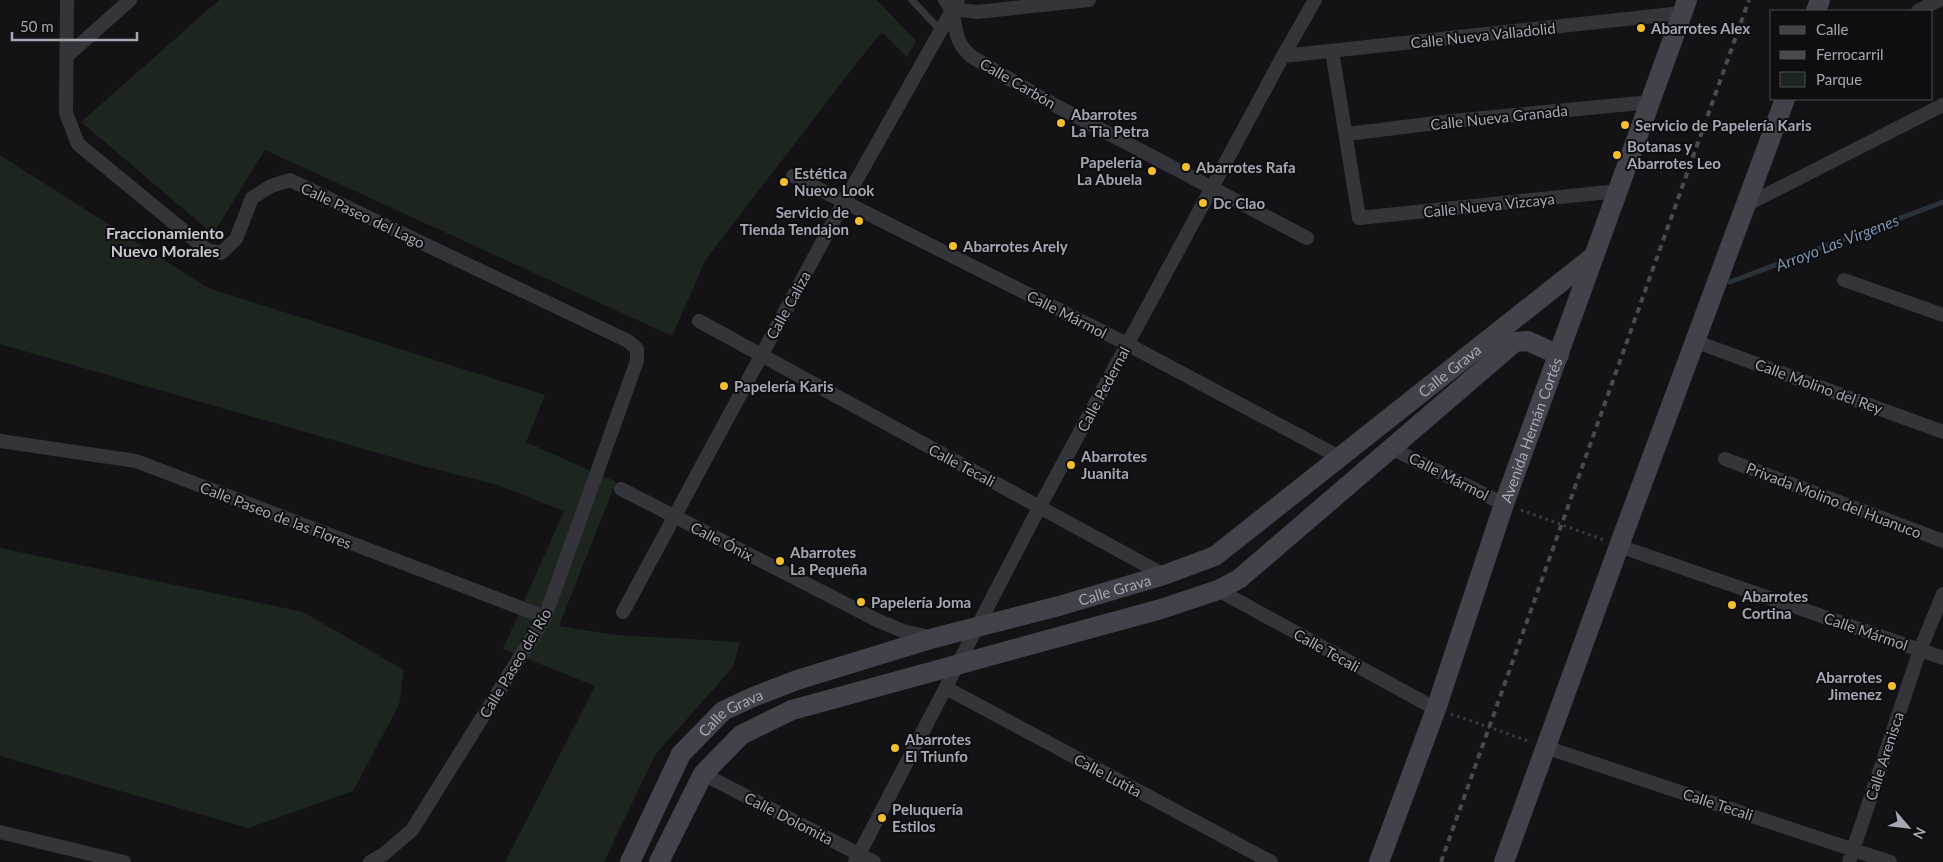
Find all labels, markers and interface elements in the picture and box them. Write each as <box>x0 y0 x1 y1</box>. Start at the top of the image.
scale bar <box>12 10 138 42</box>
legend <box>1770 10 1933 100</box>
text: 50 m <box>20 17 54 35</box>
street label: Calle Nueva Valladolid <box>1410 18 1556 52</box>
place label: Abarrotes Alex <box>1650 19 1750 37</box>
text: Calle <box>1816 20 1849 38</box>
marker: Abarrotes Alex <box>1635 22 1647 34</box>
text: Ferrocarril <box>1816 45 1884 63</box>
street label: Calle Carbón <box>977 54 1059 112</box>
text: Parque <box>1816 70 1862 88</box>
street label: Calle Nueva Granada <box>1429 101 1569 133</box>
place label: Abarrotes La Tia Petra <box>1070 105 1149 140</box>
place label: Servicio de Papelería Karis <box>1635 116 1812 134</box>
marker: Abarrotes La Tia Petra <box>1055 117 1067 129</box>
marker: Servicio de Papelería Karis <box>1619 119 1631 131</box>
place label: Botanas y Abarrotes Leo <box>1626 137 1721 172</box>
marker: Botanas y Abarrotes Leo <box>1611 149 1623 161</box>
place label: Papelería La Abuela <box>1077 153 1142 188</box>
place label: Abarrotes Rafa <box>1195 158 1296 176</box>
marker: Abarrotes Rafa <box>1180 161 1192 173</box>
place label: Estética Nuevo Look <box>794 164 875 199</box>
marker: Papelería La Abuela <box>1146 165 1158 177</box>
marker: Estética Nuevo Look <box>778 176 790 188</box>
street label: Calle Paseo del Lago <box>298 178 428 252</box>
street label: Calle Nueva Vizcaya <box>1422 189 1556 221</box>
place label: Dc Clao <box>1213 194 1265 212</box>
marker: Dc Clao <box>1197 197 1209 209</box>
place label: Servicio de Tienda Tendajon <box>740 203 849 238</box>
water label: Arroyo Las Virgenes <box>1772 210 1902 275</box>
marker: Servicio de Tienda Tendajon <box>853 215 865 227</box>
district label: Fraccionamiento Nuevo Morales <box>106 223 224 260</box>
place label: Abarrotes Arely <box>962 237 1068 255</box>
marker: Abarrotes Arely <box>947 240 959 252</box>
street label: Calle Caliza <box>762 268 814 342</box>
street label: Calle Mármol <box>1024 286 1110 342</box>
street label: Calle Grava <box>1414 340 1484 401</box>
street label: Calle Pedernal <box>1073 343 1133 435</box>
street label: Avenida Hernán Cortés <box>1496 355 1565 505</box>
street label: Calle Molino del Rey <box>1753 355 1885 418</box>
place label: Papelería Karis <box>734 377 834 395</box>
marker: Papelería Karis <box>718 380 730 392</box>
street label: Calle Tecali <box>926 440 998 490</box>
place label: Abarrotes Juanita <box>1080 447 1147 482</box>
street label: Calle Mármol <box>1406 448 1492 504</box>
street label: Privada Molino del Huanuco <box>1744 458 1924 542</box>
marker: Abarrotes Juanita <box>1065 459 1077 471</box>
street label: Calle Paseo de las Flores <box>198 478 354 552</box>
street label: Calle Ónix <box>688 518 757 565</box>
place label: Abarrotes La Pequeña <box>789 543 867 578</box>
marker: Abarrotes La Pequeña <box>774 555 786 567</box>
street label: Calle Grava <box>1076 570 1153 609</box>
place label: Abarrotes Cortina <box>1741 587 1808 622</box>
place label: Papelería Joma <box>871 593 971 611</box>
marker: Papelería Joma <box>855 596 867 608</box>
marker: Abarrotes Cortina <box>1726 599 1738 611</box>
street label: Calle Paseo del Río <box>475 605 555 721</box>
street label: Calle Mármol <box>1822 608 1910 654</box>
street label: Calle Tecali <box>1291 625 1363 675</box>
place label: Abarrotes Jimenez <box>1815 668 1882 703</box>
marker: Abarrotes Jimenez <box>1886 680 1898 692</box>
street label: Calle Grava <box>694 685 765 740</box>
street label: Calle Arenisca <box>1861 709 1907 803</box>
place label: Abarrotes El Triunfo <box>904 730 971 765</box>
marker: Abarrotes El Triunfo <box>889 742 901 754</box>
street label: Calle Lutita <box>1071 750 1145 800</box>
street label: Calle Tecali <box>1681 784 1755 824</box>
street label: Calle Dolomita <box>742 788 836 848</box>
place label: Peluquería Estilos <box>892 800 963 835</box>
north arrow <box>1883 802 1933 852</box>
marker: Peluquería Estilos <box>876 812 888 824</box>
text: N <box>1910 825 1930 842</box>

